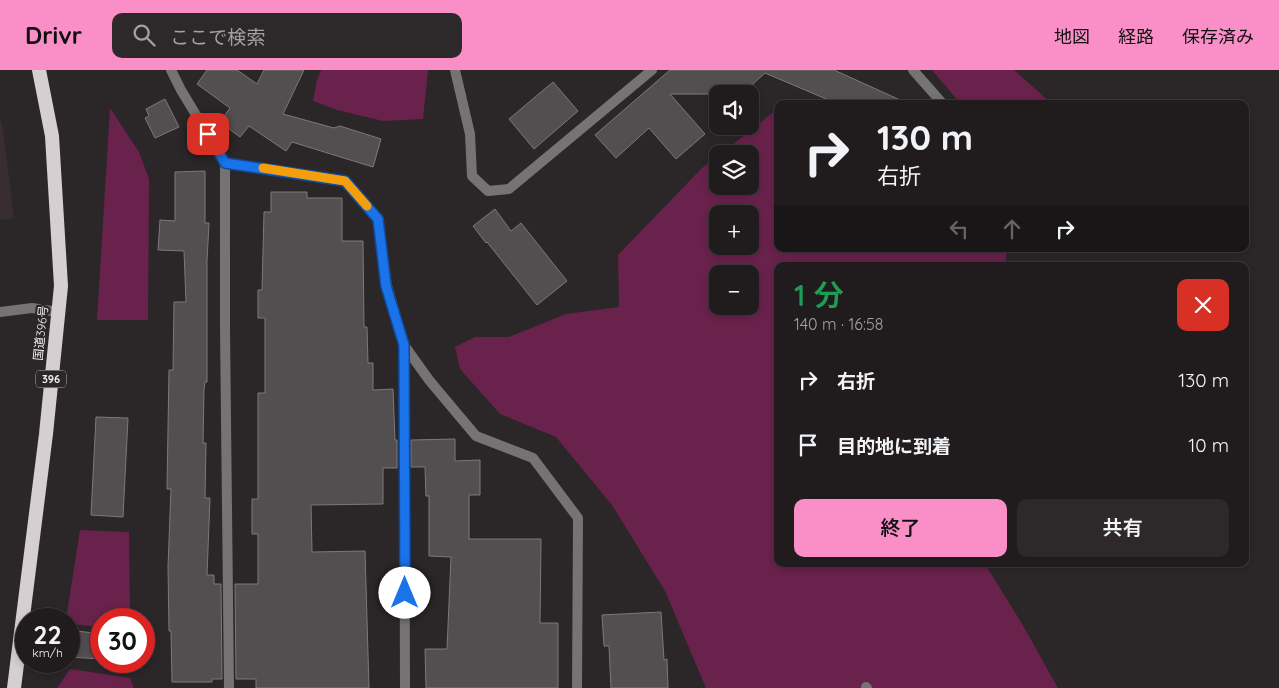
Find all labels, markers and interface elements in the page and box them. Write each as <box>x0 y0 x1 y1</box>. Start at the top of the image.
search box <box>112 13 462 58</box>
text: Drivr <box>25 20 82 50</box>
icon: search <box>130 21 158 49</box>
text: ここで検索 <box>170 25 265 49</box>
text: 地図 <box>1054 25 1090 48</box>
text: 経路 <box>1118 25 1154 48</box>
text: 保存済み <box>1182 25 1254 48</box>
map controls <box>709 85 759 315</box>
button: sound <box>709 85 759 135</box>
pin <box>187 113 229 155</box>
text: 130 m <box>877 115 973 159</box>
icon: arrive <box>194 120 222 148</box>
icon: right <box>794 120 859 185</box>
button: layers <box>709 145 759 195</box>
text: 右折 <box>877 162 921 190</box>
button: + <box>709 205 759 255</box>
icon: left <box>945 215 973 243</box>
icon: ahead <box>998 215 1026 243</box>
icon: right <box>1051 215 1079 243</box>
button: − <box>709 265 759 315</box>
text: 1 分 <box>794 276 844 314</box>
button: close <box>1177 279 1229 331</box>
street label: 国道396号 <box>30 305 51 361</box>
text: 140 m · 16:58 <box>794 314 883 334</box>
icon: right <box>794 366 822 394</box>
text: 130 m <box>1178 368 1229 392</box>
text: 右折 <box>837 369 875 393</box>
road number: 396 <box>36 370 66 388</box>
icon: arrive <box>794 431 822 459</box>
text: 10 m <box>1188 433 1229 457</box>
text: 目的地に到着 <box>837 434 951 458</box>
button: 終了 <box>794 499 1007 557</box>
button: 共有 <box>1017 499 1229 557</box>
position arrow <box>378 566 430 618</box>
speed limit sign: 30 <box>90 608 155 673</box>
text: 22 <box>33 619 62 650</box>
text: km/h <box>32 645 63 660</box>

